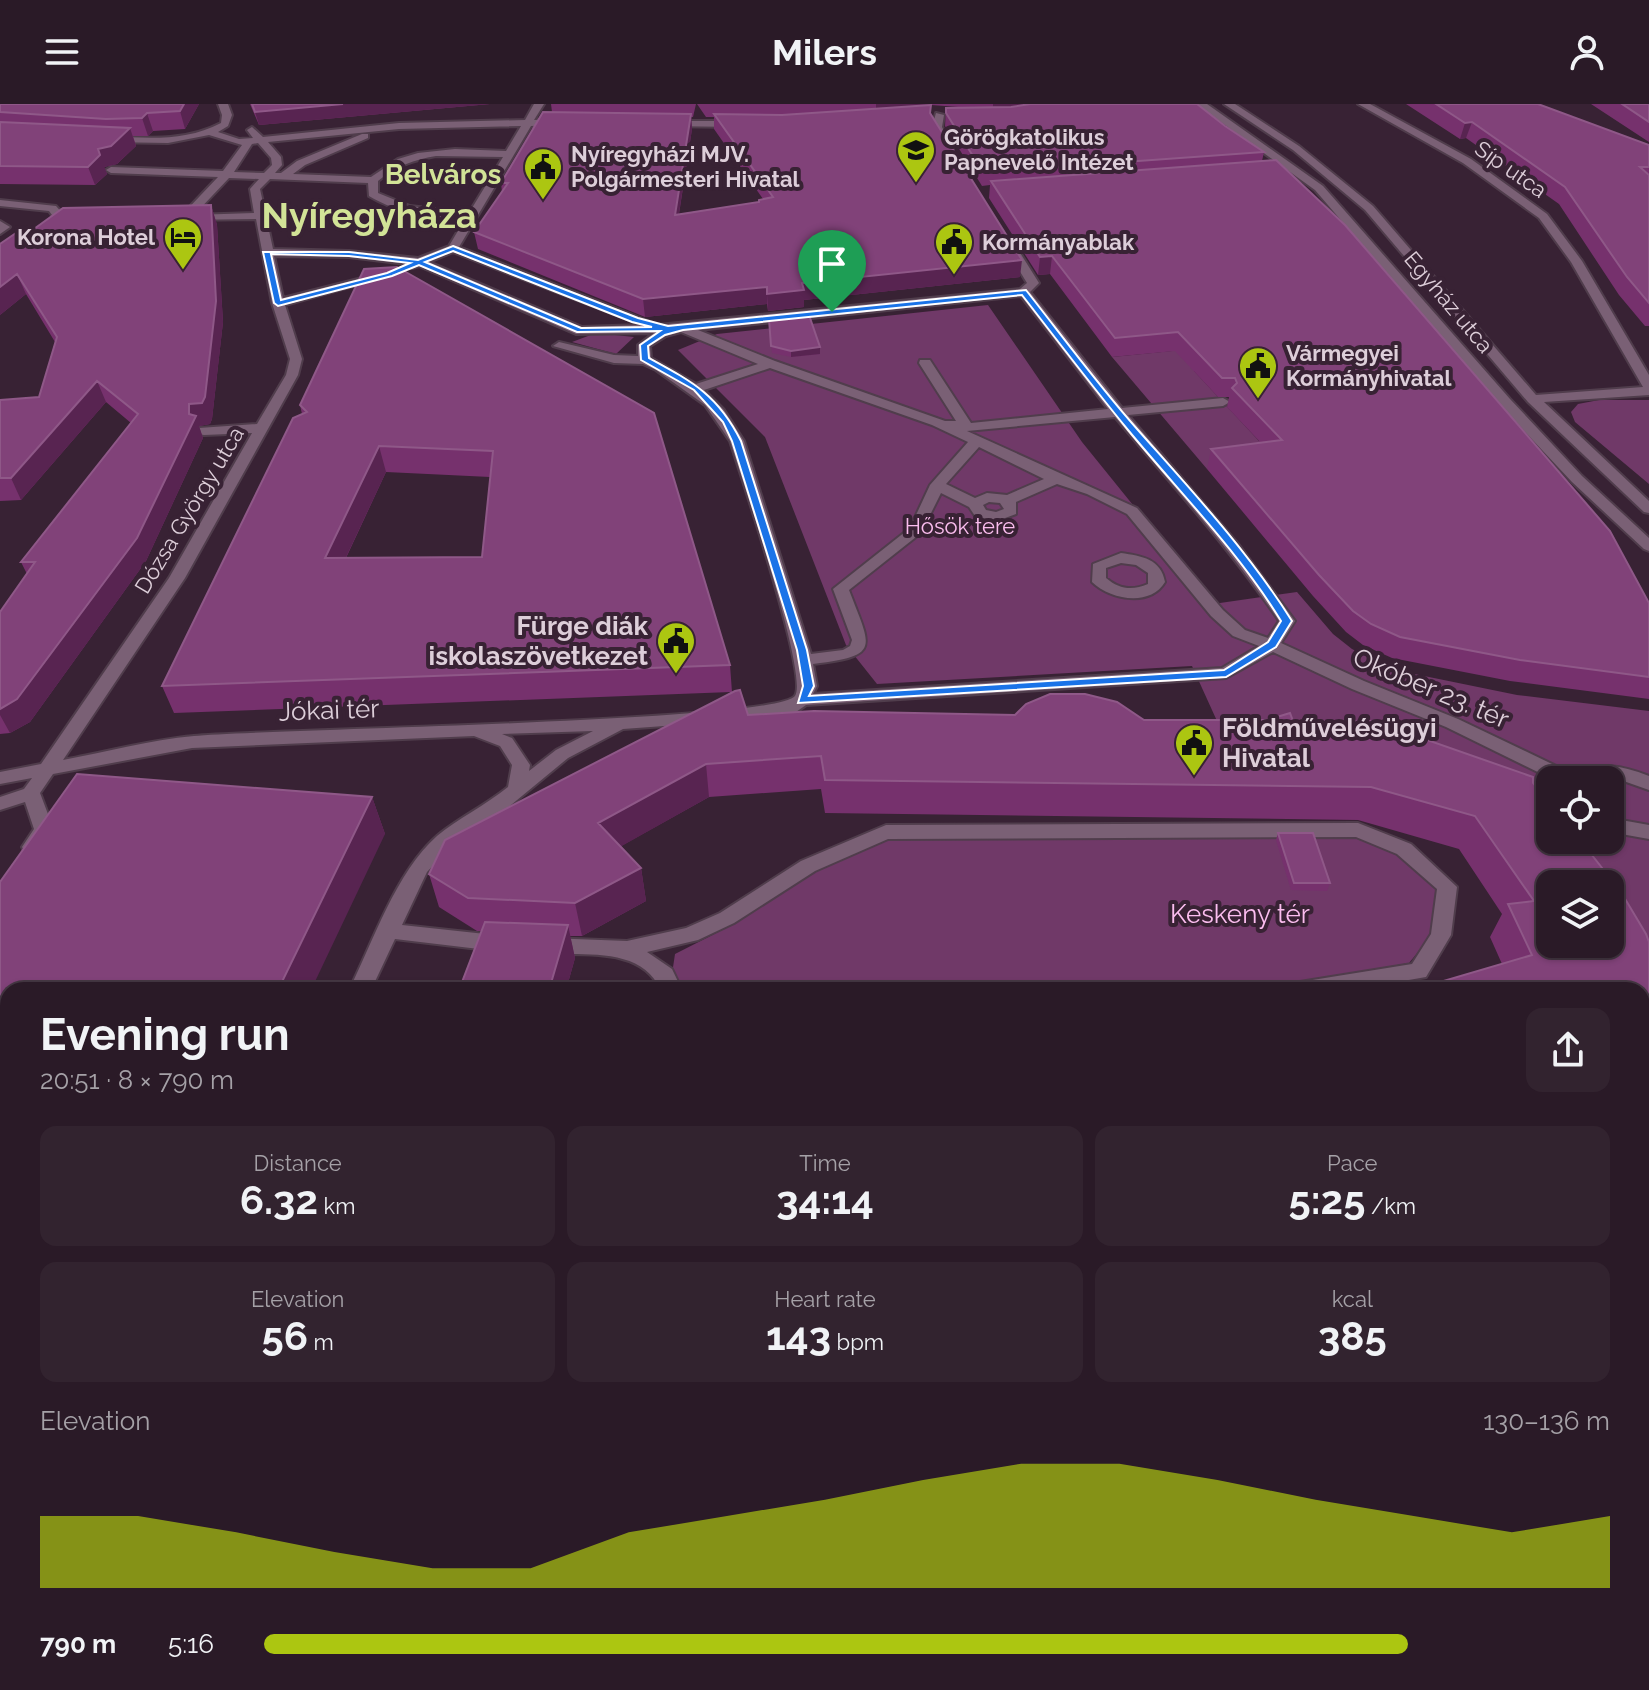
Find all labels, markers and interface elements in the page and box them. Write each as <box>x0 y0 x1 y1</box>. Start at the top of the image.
icon: menu <box>40 30 84 74</box>
icon: person <box>1565 30 1609 74</box>
text: Milers <box>772 31 877 73</box>
place label: Görögkatolikus Papnevelő Intézet <box>944 124 1134 175</box>
school or university icon: Görögkatolikus Papnevelő Intézet <box>895 129 937 184</box>
street label: Síp utca <box>1470 135 1552 203</box>
place label: Nyíregyházi MJV. Polgármesteri Hivatal <box>571 141 801 192</box>
public building icon: Nyíregyházi MJV. Polgármesteri Hivatal <box>522 146 564 201</box>
district label: Belváros <box>385 158 501 191</box>
district label: Nyíregyháza <box>261 194 477 236</box>
hotel icon: Korona Hotel <box>162 216 204 271</box>
public building icon: Kormányablak <box>933 221 975 276</box>
place label: Korona Hotel <box>17 224 156 250</box>
place label: Kormányablak <box>982 229 1135 255</box>
pin <box>798 230 866 312</box>
icon: arrive <box>810 242 854 286</box>
street label: Egyház utca <box>1399 246 1499 358</box>
place label: Vármegyei Kormányhivatal <box>1286 340 1452 391</box>
public building icon: Vármegyei Kormányhivatal <box>1237 345 1279 400</box>
street label: Dózsa György utca <box>129 422 249 598</box>
park label: Hősök tere <box>905 513 1015 539</box>
place label: Fürge diák iskolaszövetkezet <box>429 611 648 671</box>
public building icon: Fürge diák iskolaszövetkezet <box>655 620 697 675</box>
street label: Okóber 23. tér <box>1349 642 1513 734</box>
street label: Jókai tér <box>278 693 380 727</box>
place label: Földművelésügyi Hivatal <box>1222 713 1437 773</box>
public building icon: Földművelésügyi Hivatal <box>1173 722 1215 777</box>
map controls <box>1536 766 1624 958</box>
button: locate <box>1536 766 1624 854</box>
button: layers <box>1536 870 1624 958</box>
park label: Keskeny tér <box>1170 899 1310 929</box>
button: share <box>1526 1008 1610 1092</box>
text: Evening run <box>40 1009 289 1060</box>
text: 20:51 · 8 × 790 m <box>40 1065 234 1095</box>
text: Distance <box>254 1150 342 1176</box>
text: Time <box>799 1150 851 1176</box>
text: Pace <box>1327 1150 1378 1176</box>
text: 6.32 <box>240 1176 318 1223</box>
text: 34:14 <box>776 1176 874 1223</box>
text: 5:25 <box>1289 1176 1365 1223</box>
text: km <box>318 1193 356 1219</box>
text: /km <box>1365 1193 1416 1219</box>
text: Elevation <box>251 1286 344 1312</box>
text: Heart rate <box>774 1286 876 1312</box>
text: kcal <box>1332 1286 1373 1312</box>
text: 56 <box>262 1312 308 1359</box>
text: 143 <box>766 1312 831 1359</box>
text: 385 <box>1318 1312 1387 1359</box>
text: m <box>308 1329 334 1355</box>
text: bpm <box>831 1329 884 1355</box>
text: Elevation <box>40 1406 150 1436</box>
text: 130–136 m <box>1483 1406 1610 1436</box>
text: 790 m <box>40 1629 116 1659</box>
text: 5:16 <box>168 1629 214 1659</box>

